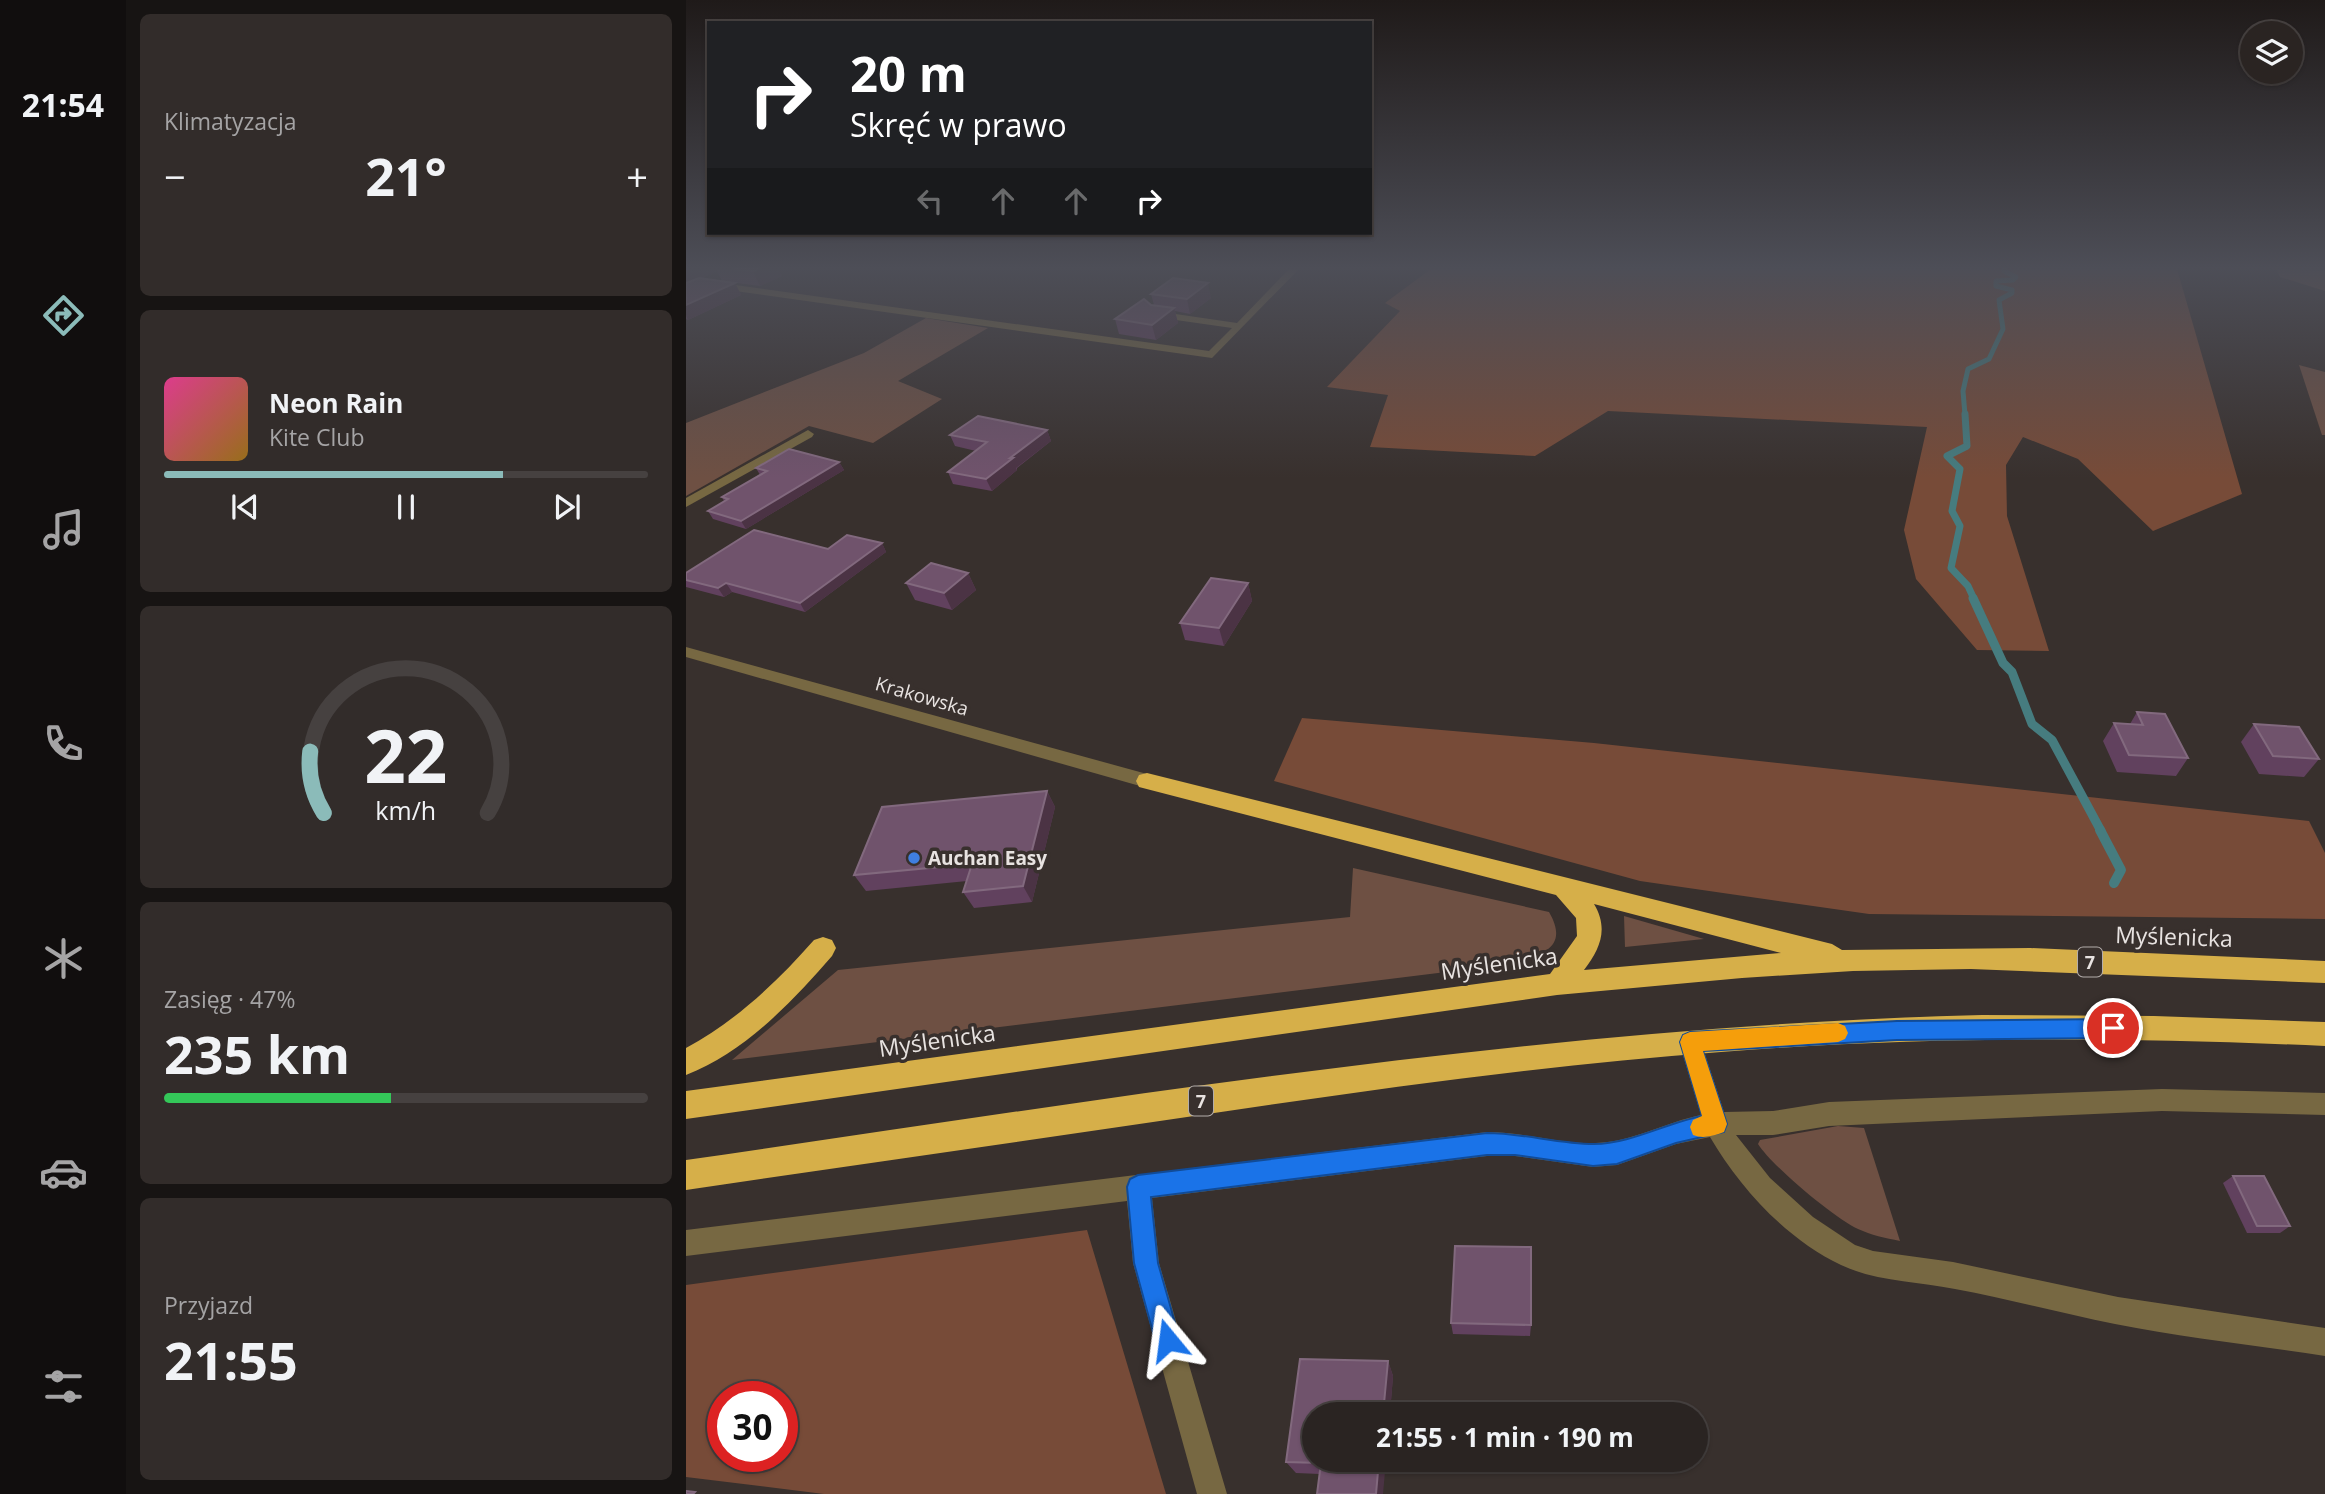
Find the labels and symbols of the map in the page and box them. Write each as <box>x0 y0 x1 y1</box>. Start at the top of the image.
street label: Krakowska <box>872 670 972 722</box>
place label: Auchan Easy <box>928 845 1047 871</box>
marker: Auchan Easy <box>906 850 922 866</box>
street label: Myślenicka <box>2115 918 2233 954</box>
street label: Myślenicka <box>1439 939 1559 987</box>
road number: 7 <box>2078 947 2102 976</box>
pin <box>2083 998 2143 1058</box>
street label: Myślenicka <box>877 1016 997 1064</box>
road number: 7 <box>1189 1086 1213 1116</box>
position arrow <box>1131 1303 1205 1377</box>
speed limit sign: 30 <box>707 1381 798 1472</box>

